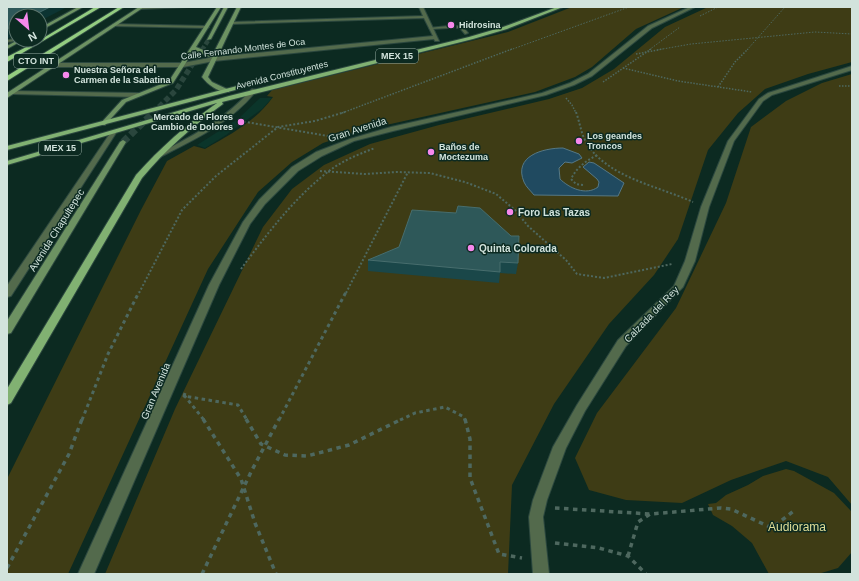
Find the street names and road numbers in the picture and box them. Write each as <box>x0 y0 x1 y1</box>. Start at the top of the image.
street label: Calle Fernando Montes de Oca <box>180 36 306 62</box>
road number: MEX 15 <box>376 49 418 63</box>
road number: CTO INT <box>14 54 58 68</box>
street label: Avenida Constituyentes <box>235 59 329 91</box>
street label: Gran Avenida <box>327 115 388 144</box>
road number: MEX 15 <box>39 141 81 155</box>
street label: Avenida Chapultepec <box>27 187 86 273</box>
street label: Calzada del Rey <box>622 284 681 345</box>
street label: Gran Avenida <box>139 361 172 421</box>

